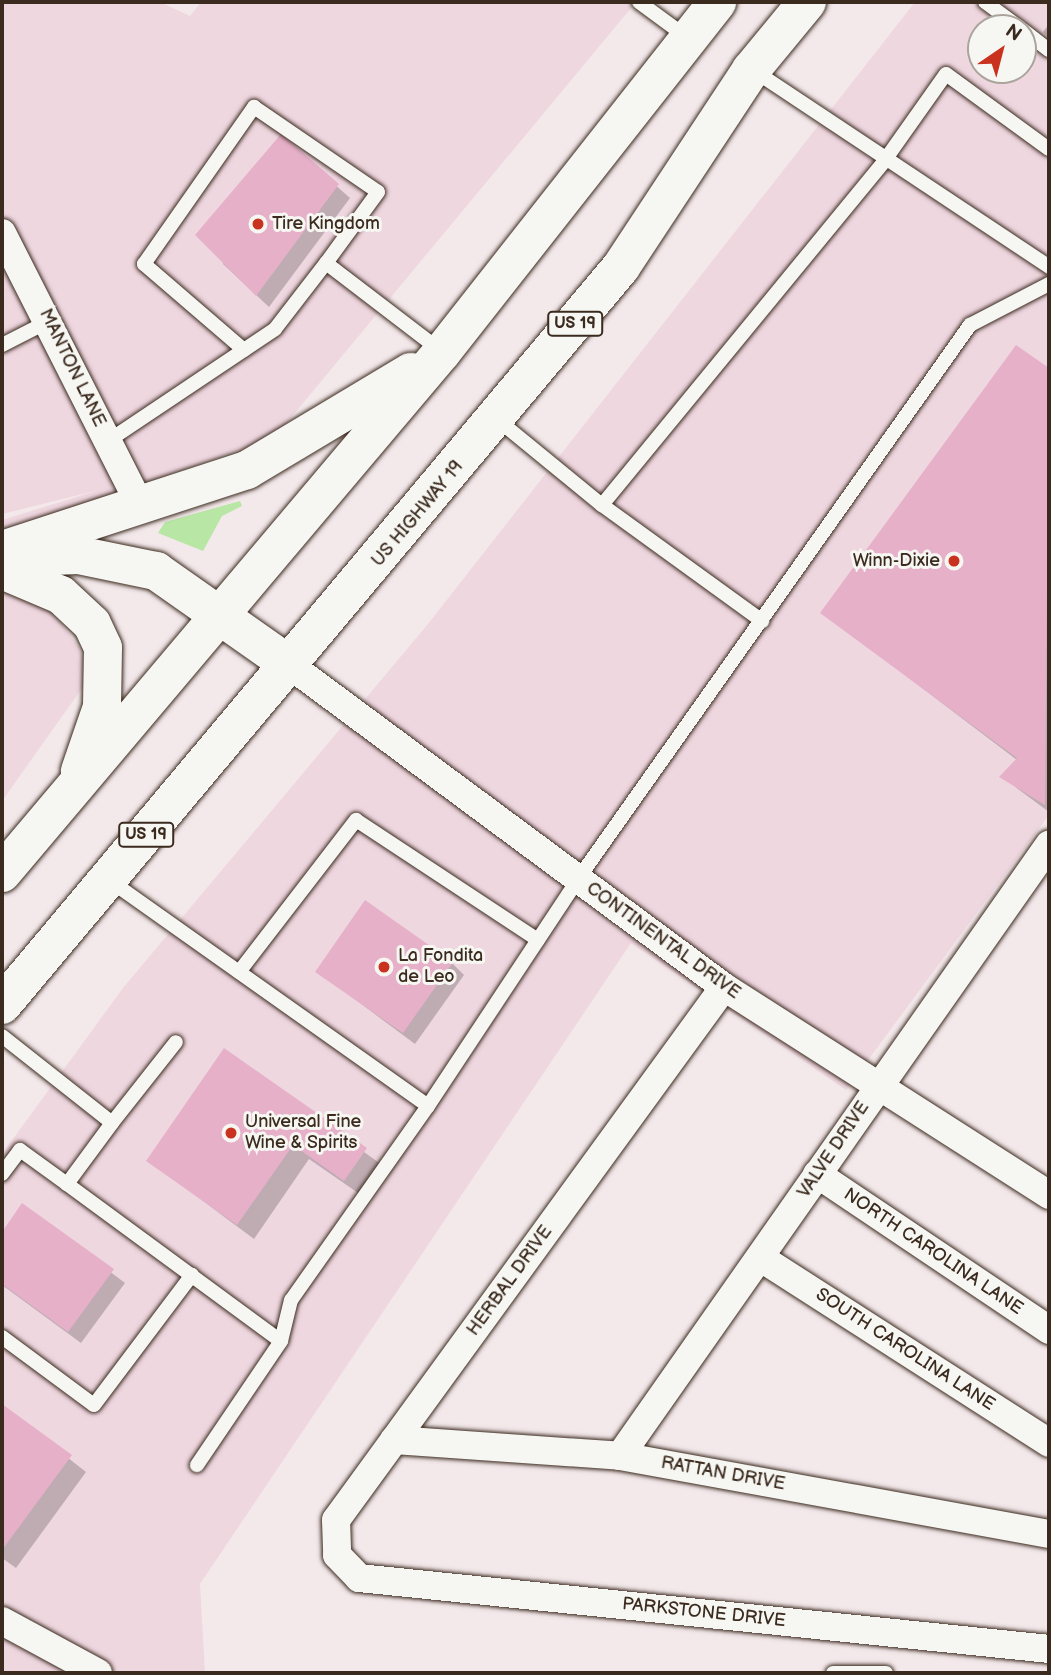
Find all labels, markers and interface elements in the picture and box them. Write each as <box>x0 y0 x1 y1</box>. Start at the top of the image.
north arrow <box>967 14 1037 84</box>
text: N <box>1001 20 1026 47</box>
place label: Tire Kingdom <box>272 213 380 235</box>
marker: Tire Kingdom <box>250 216 266 232</box>
street label: MANTON LANE <box>34 305 110 431</box>
road number: US 19 <box>547 312 603 336</box>
street label: US HIGHWAY 19 <box>367 457 469 571</box>
place label: Winn-Dixie <box>853 550 940 572</box>
marker: Winn-Dixie <box>946 553 962 569</box>
road number: US 19 <box>118 822 174 848</box>
street label: CONTINENTAL DRIVE <box>582 878 744 1004</box>
place label: La Fondita de Leo <box>398 946 483 988</box>
marker: La Fondita de Leo <box>376 959 392 975</box>
street label: VALVE DRIVE <box>794 1098 874 1202</box>
place label: Universal Fine Wine & Spirits <box>245 1112 361 1154</box>
marker: Universal Fine Wine & Spirits <box>223 1125 239 1141</box>
street label: NORTH CAROLINA LANE <box>839 1184 1027 1320</box>
street label: HERBAL DRIVE <box>463 1222 557 1340</box>
street label: SOUTH CAROLINA LANE <box>811 1284 999 1416</box>
street label: RATTAN DRIVE <box>659 1452 787 1496</box>
street label: PARKSTONE DRIVE <box>621 1594 787 1632</box>

